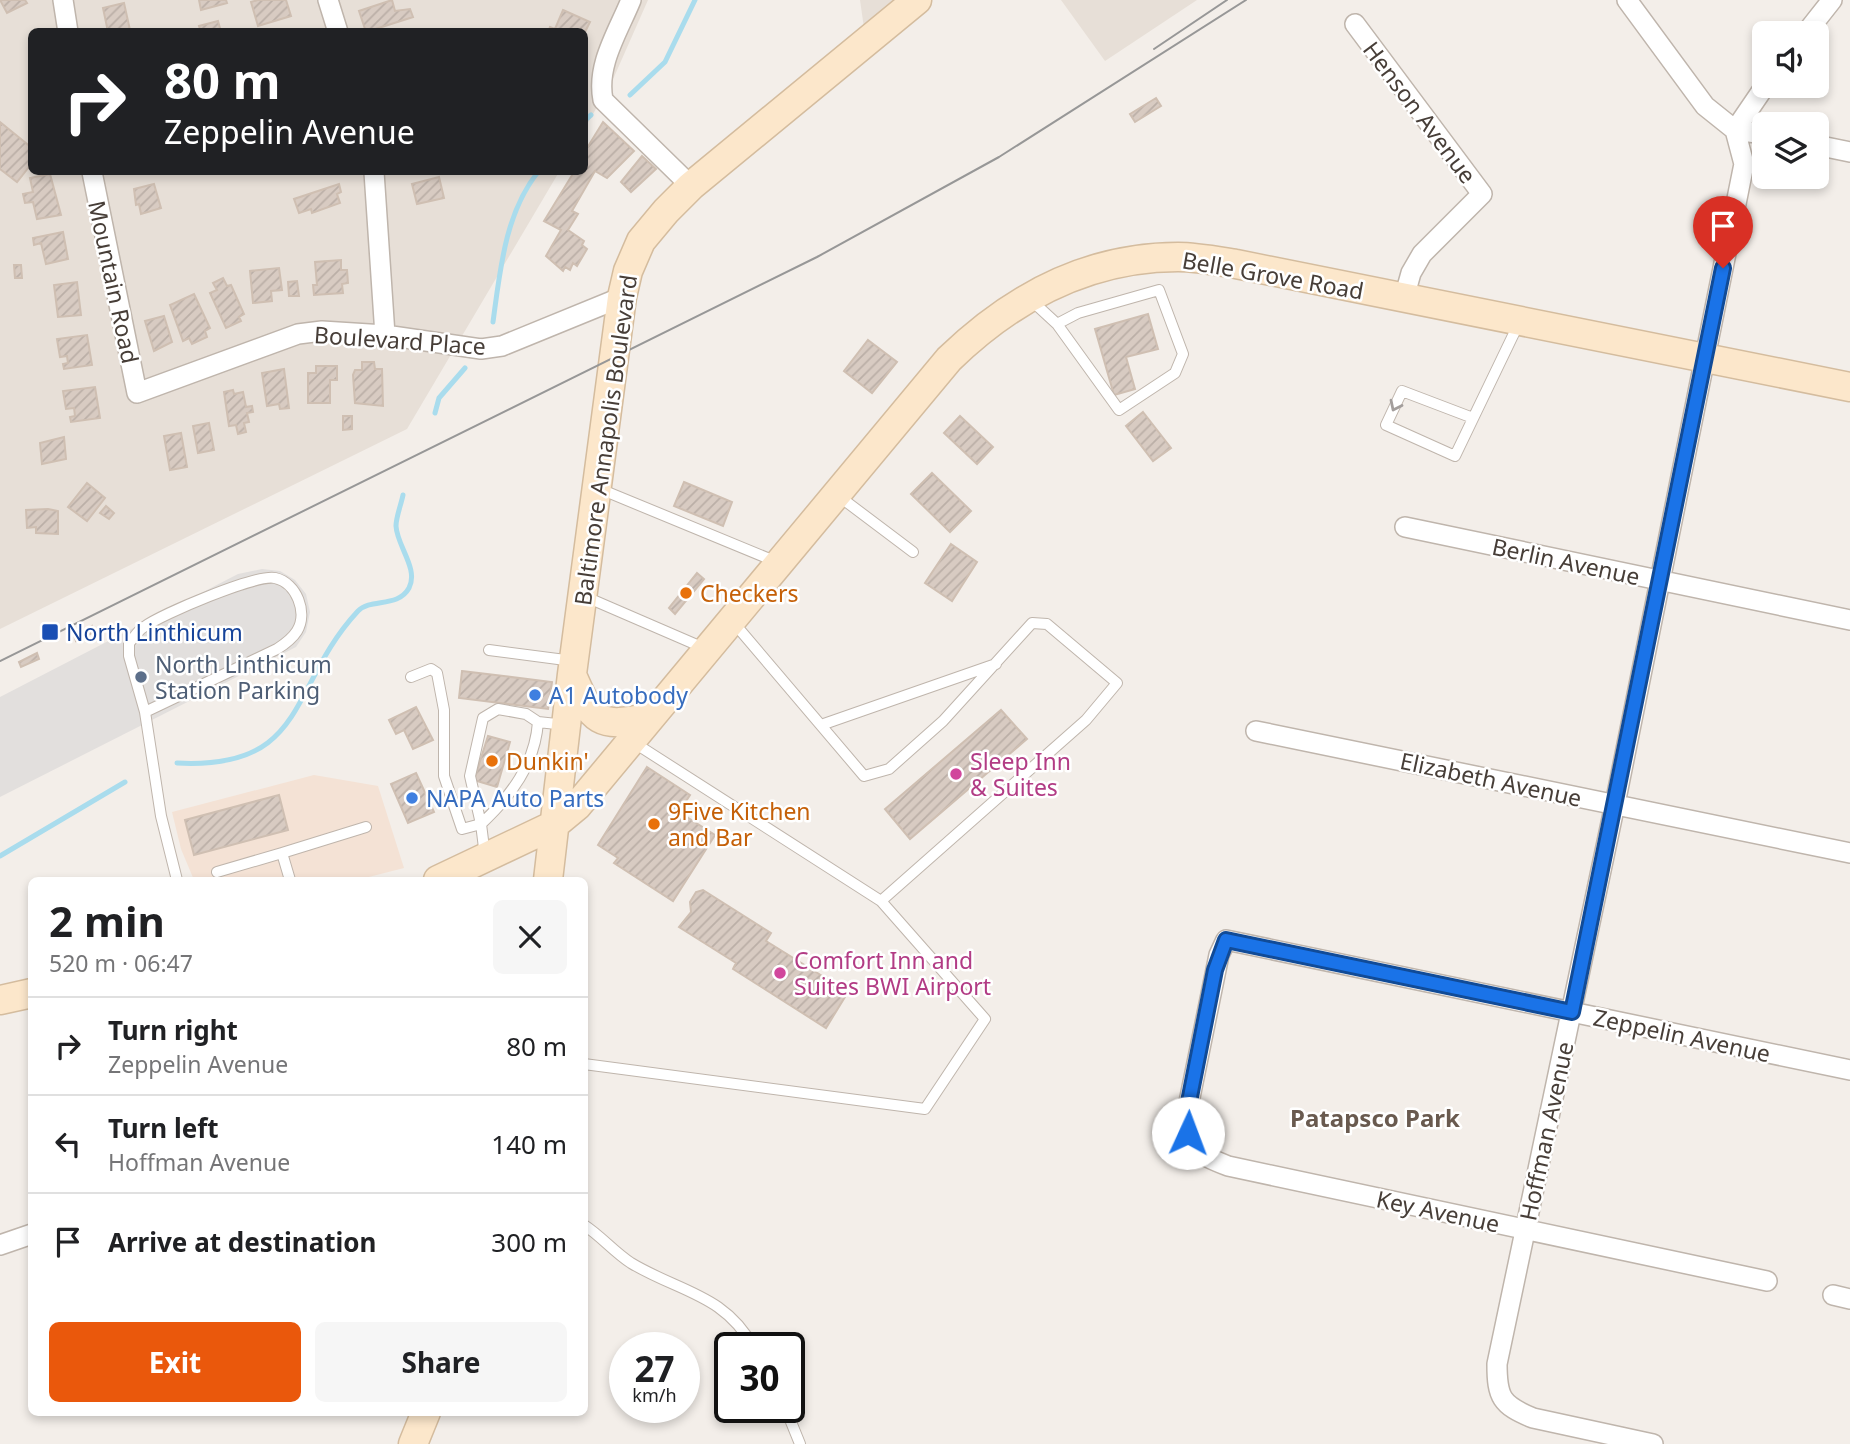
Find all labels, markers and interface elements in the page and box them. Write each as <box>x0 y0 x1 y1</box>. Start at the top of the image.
map controls <box>1752 21 1829 189</box>
button: sound <box>1752 21 1829 98</box>
street label: Henson Avenue <box>1356 34 1484 190</box>
text: 80 m <box>164 47 281 113</box>
icon: right <box>49 56 140 147</box>
text: Zeppelin Avenue <box>164 110 415 153</box>
button: layers <box>1752 112 1829 189</box>
pin <box>1693 196 1753 268</box>
street label: Mountain Road <box>81 198 147 366</box>
icon: arrive <box>1704 207 1742 245</box>
street label: Belle Grove Road <box>1180 243 1366 307</box>
street label: Baltimore Annapolis Boulevard <box>566 273 644 607</box>
street label: Boulevard Place <box>313 318 487 362</box>
one-way arrow <box>1389 399 1403 411</box>
street label: Berlin Avenue <box>1489 530 1643 592</box>
place label: Checkers <box>700 577 799 609</box>
marker: Checkers <box>678 585 694 601</box>
place label: North Linthicum <box>66 616 243 648</box>
marker: North Linthicum <box>40 622 60 642</box>
place label: North Linthicum Station Parking <box>155 648 332 706</box>
marker: North Linthicum Station Parking <box>133 669 149 685</box>
place label: A1 Autobody <box>549 679 688 711</box>
marker: A1 Autobody <box>527 687 543 703</box>
street label: Elizabeth Avenue <box>1397 744 1585 814</box>
place label: Dunkin' <box>506 745 589 777</box>
place label: Sleep Inn & Suites <box>970 745 1071 803</box>
marker: Dunkin' <box>484 753 500 769</box>
marker: Sleep Inn & Suites <box>948 766 964 782</box>
place label: NAPA Auto Parts <box>426 782 604 814</box>
marker: NAPA Auto Parts <box>404 790 420 806</box>
place label: 9Five Kitchen and Bar <box>668 795 811 853</box>
marker: 9Five Kitchen and Bar <box>646 816 662 832</box>
text: 2 min <box>49 892 165 949</box>
button: close <box>493 900 567 974</box>
place label: Comfort Inn and Suites BWI Airport <box>794 944 991 1002</box>
text: 520 m · 06:47 <box>49 947 193 979</box>
marker: Comfort Inn and Suites BWI Airport <box>772 965 788 981</box>
street label: Zeppelin Avenue <box>1591 1001 1773 1069</box>
text: Turn right <box>108 1012 238 1048</box>
icon: right <box>49 1027 87 1065</box>
text: 80 m <box>506 1028 567 1064</box>
street label: Hoffman Avenue <box>1511 1039 1581 1223</box>
text: Zeppelin Avenue <box>108 1048 288 1080</box>
position arrow <box>1151 1096 1225 1170</box>
district label: Patapsco Park <box>1290 1101 1460 1134</box>
text: Turn left <box>108 1110 219 1146</box>
icon: left <box>49 1125 87 1163</box>
text: 140 m <box>491 1126 567 1162</box>
text: Hoffman Avenue <box>108 1146 290 1178</box>
street label: Key Avenue <box>1373 1182 1503 1240</box>
icon: arrive <box>49 1223 87 1261</box>
text: Arrive at destination <box>108 1224 377 1260</box>
text: 300 m <box>491 1224 567 1260</box>
button: Exit <box>49 1322 301 1402</box>
button: Share <box>315 1322 567 1402</box>
speed limit sign: 30 <box>714 1332 805 1423</box>
text: 27 <box>634 1345 675 1392</box>
text: km/h <box>632 1383 677 1407</box>

